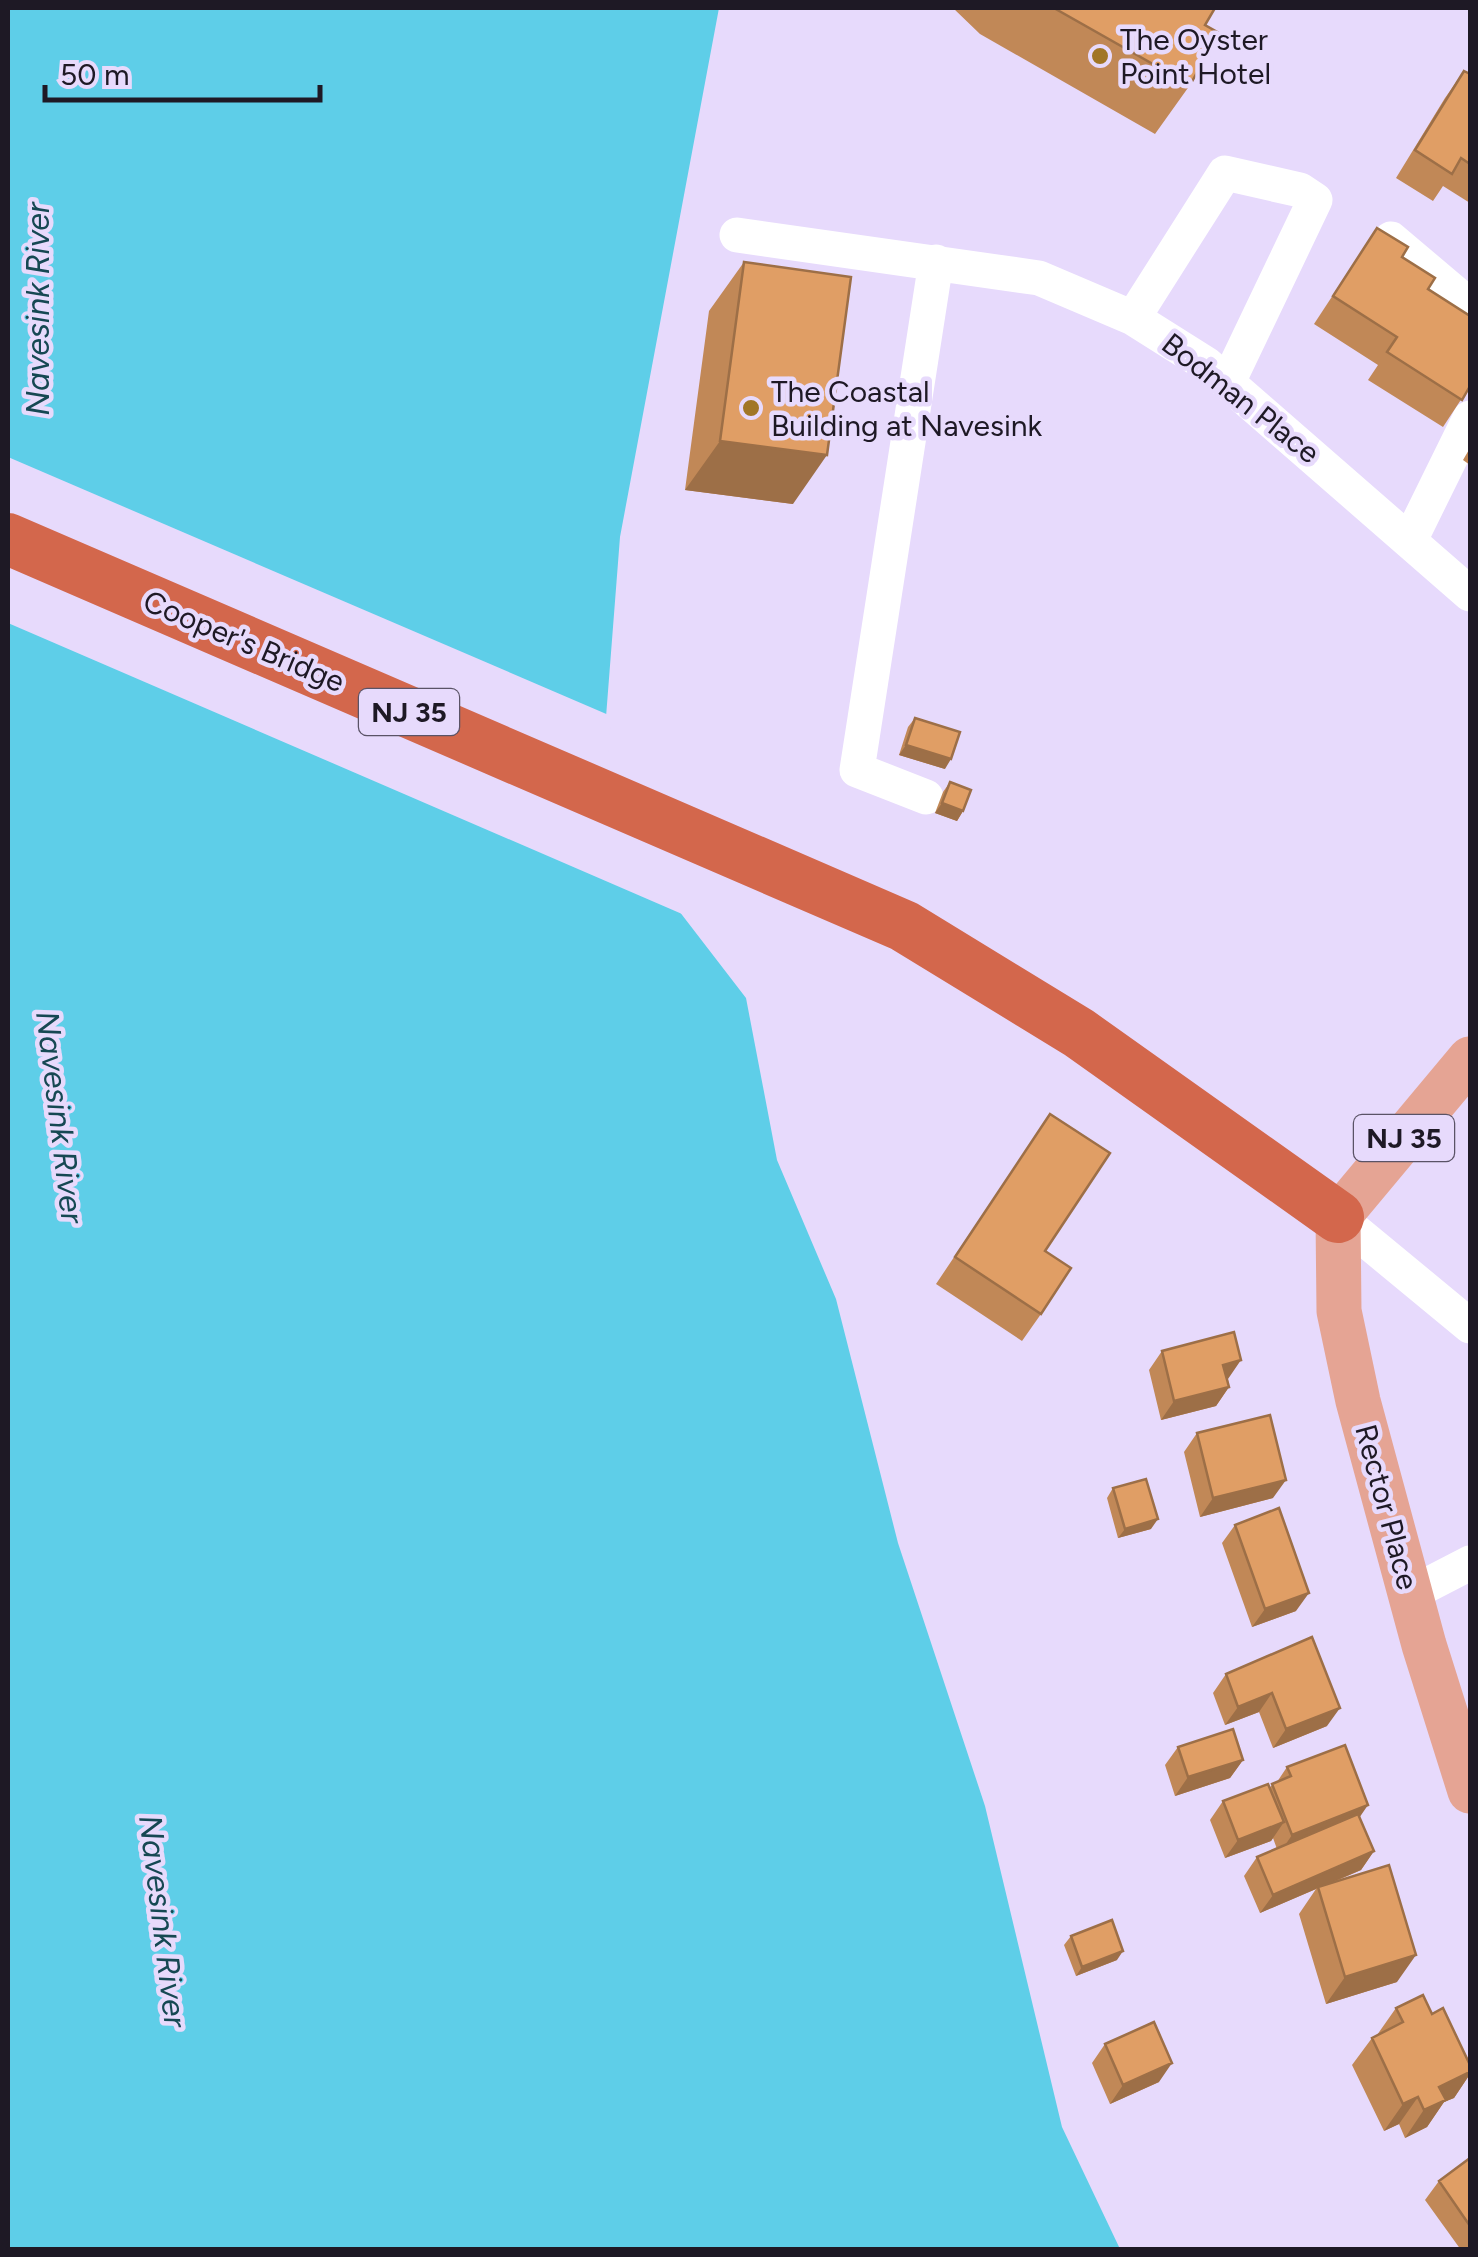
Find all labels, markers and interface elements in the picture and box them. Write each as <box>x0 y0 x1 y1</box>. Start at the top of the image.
place label: The Oyster Point Hotel <box>1120 21 1271 92</box>
scale bar <box>45 40 320 102</box>
marker: The Oyster Point Hotel <box>1089 45 1111 67</box>
text: 50 m <box>60 56 129 93</box>
water label: Navesink River <box>19 201 57 416</box>
street label: Bodman Place <box>1155 325 1327 471</box>
place label: The Coastal Building at Navesink <box>771 373 1043 444</box>
marker: The Coastal Building at Navesink <box>740 397 762 419</box>
street label: Cooper's Bridge <box>138 582 350 700</box>
road number: NJ 35 <box>359 689 459 735</box>
water label: Navesink River <box>28 1009 92 1226</box>
road number: NJ 35 <box>1354 1115 1454 1161</box>
street label: Rector Place <box>1347 1420 1427 1594</box>
water label: Navesink River <box>131 1813 195 2030</box>

